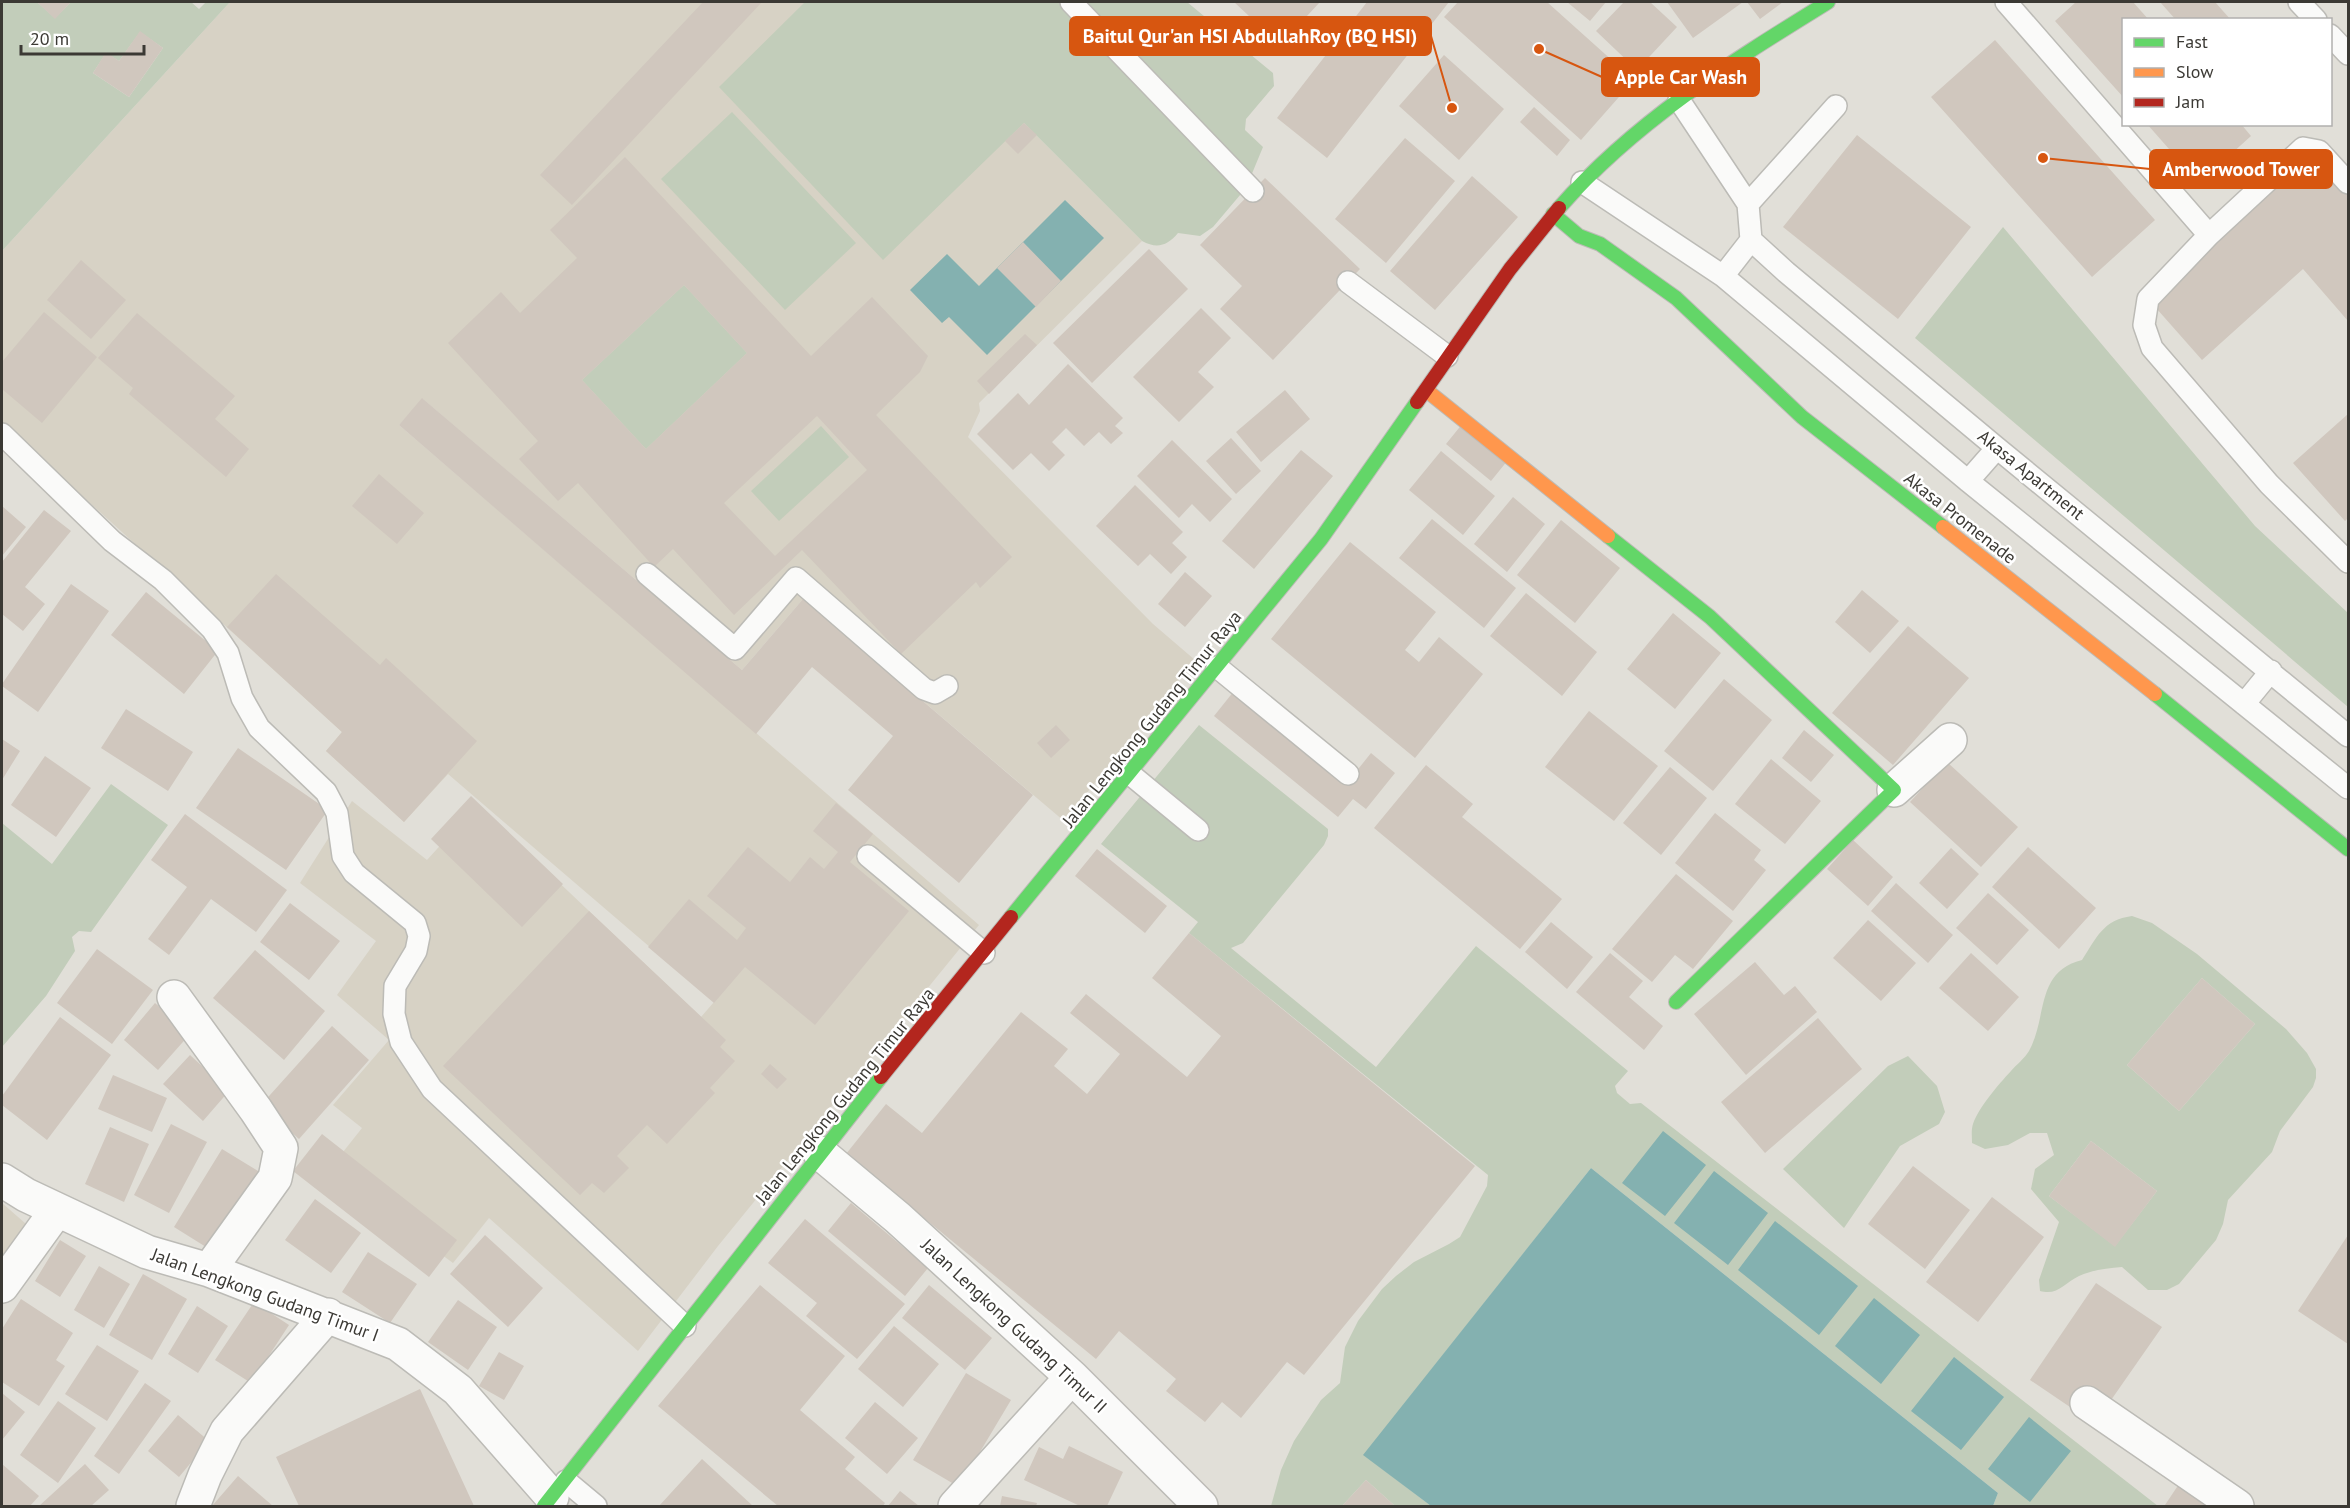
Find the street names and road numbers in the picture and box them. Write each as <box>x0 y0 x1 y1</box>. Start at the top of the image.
street label: Akasa Apartment <box>1973 425 2089 525</box>
street label: Akasa Promenade <box>1900 467 2021 569</box>
street label: Jalan Lengkong Gudang Timur Raya <box>1056 606 1246 832</box>
street label: Jalan Lengkong Gudang Timur Raya <box>749 983 939 1209</box>
street label: Jalan Lengkong Gudang Timur II <box>916 1233 1112 1418</box>
street label: Jalan Lengkong Gudang Timur I <box>147 1242 382 1346</box>

